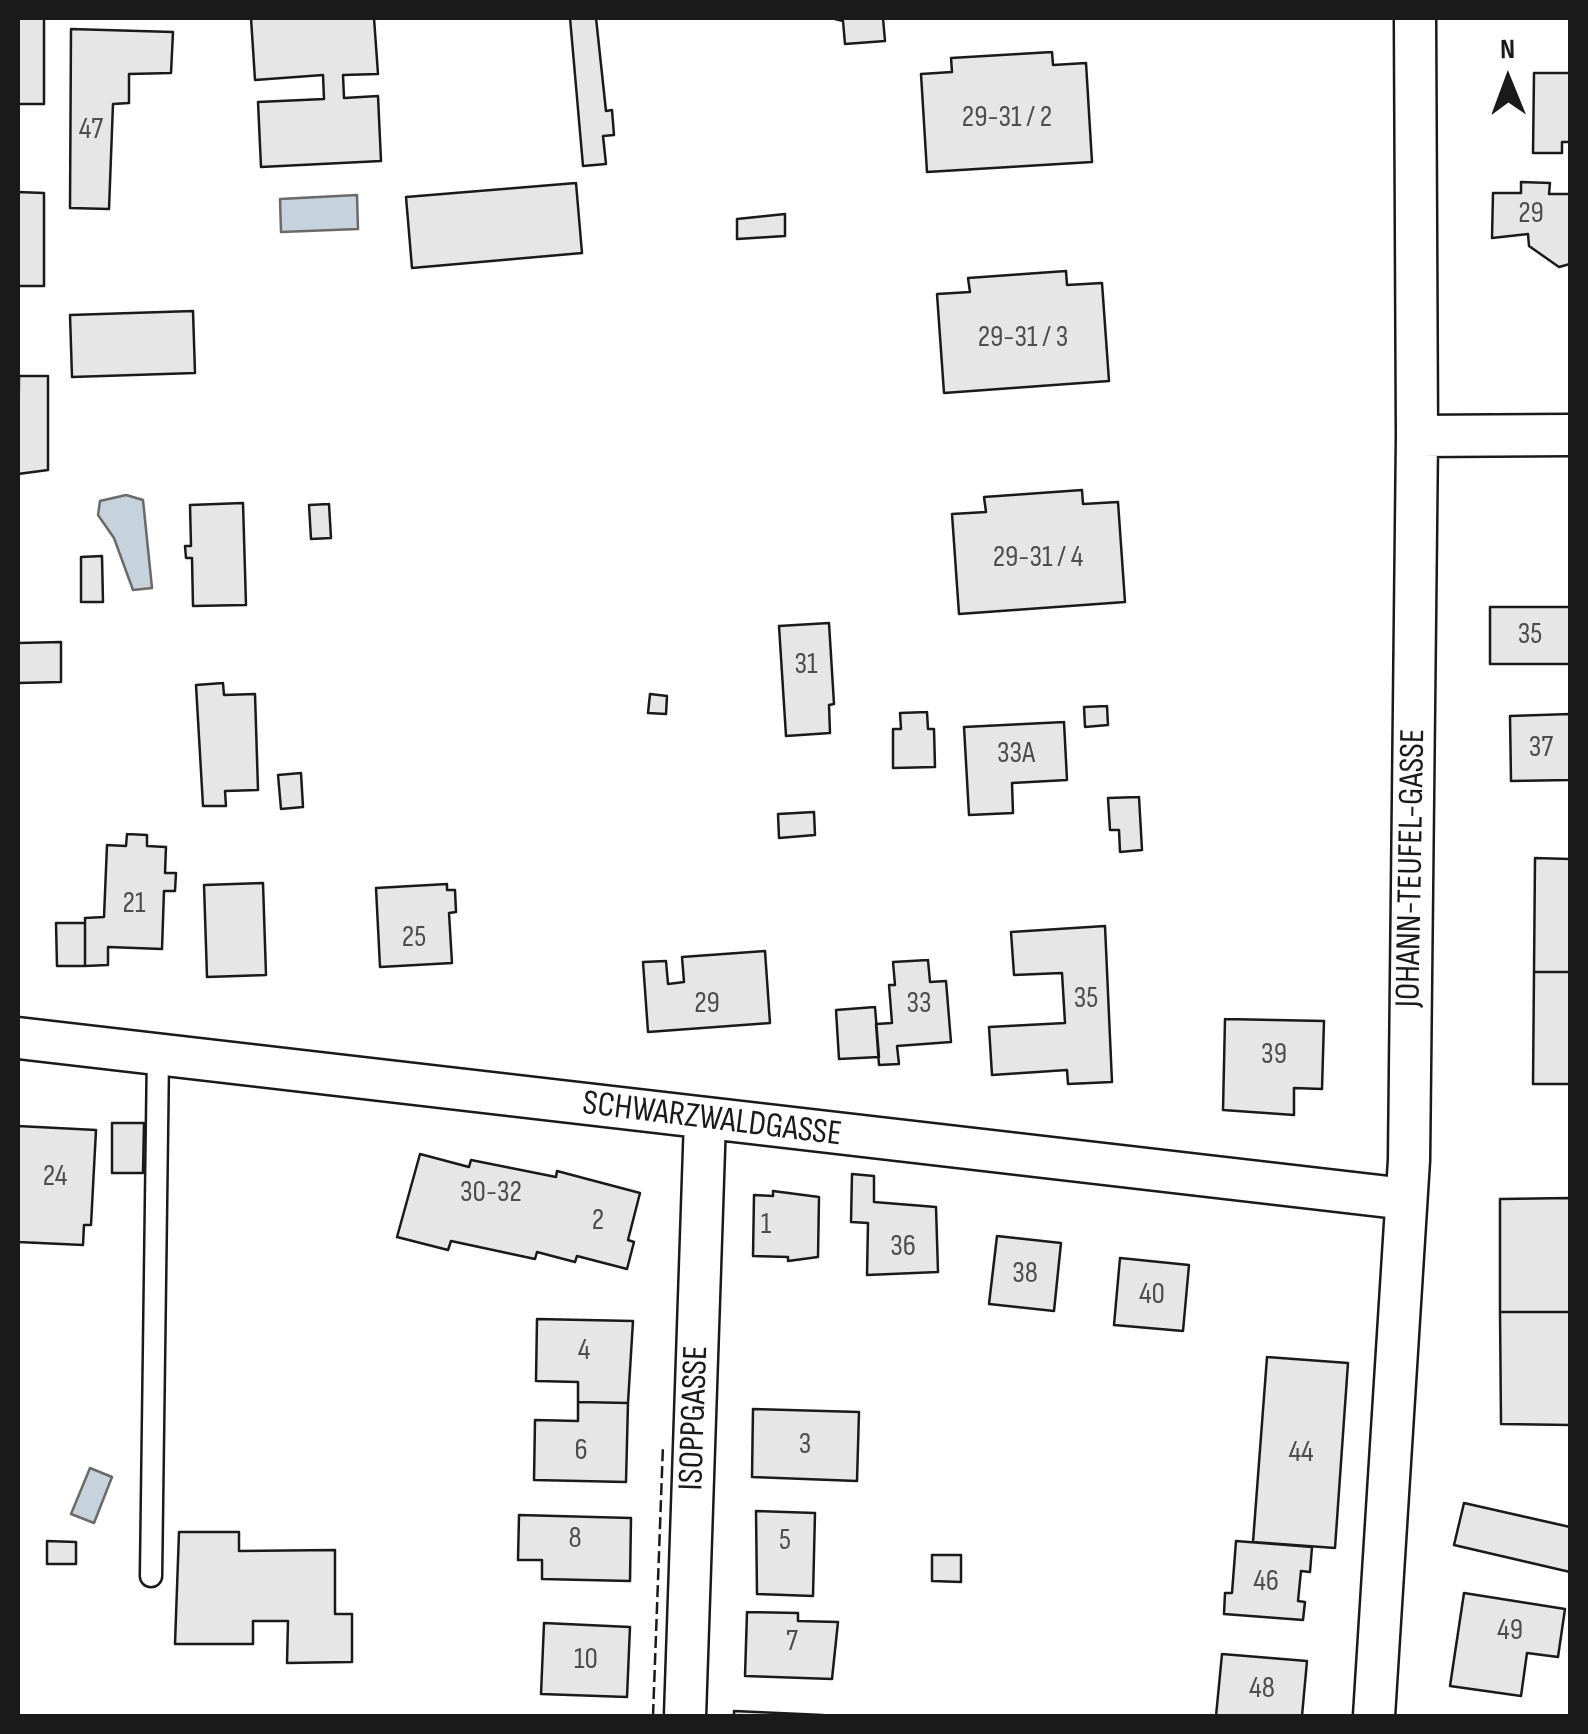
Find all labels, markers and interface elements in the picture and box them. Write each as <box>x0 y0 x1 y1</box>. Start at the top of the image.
north arrow <box>1458 30 1558 130</box>
text: N <box>1500 33 1515 66</box>
house number: 29-31 / 2 <box>962 100 1052 136</box>
house number: 47 <box>79 112 103 148</box>
house number: 29 <box>1518 196 1544 232</box>
house number: 29-31 / 3 <box>978 320 1068 356</box>
house number: 29-31 / 4 <box>993 540 1083 576</box>
house number: 35 <box>1518 617 1542 653</box>
house number: 31 <box>794 647 818 683</box>
street label: JOHANN-TEUFEL-GASSE <box>1389 728 1435 1008</box>
house number: 37 <box>1529 730 1553 766</box>
house number: 33A <box>997 736 1035 772</box>
house number: 21 <box>123 886 145 922</box>
house number: 25 <box>402 920 426 956</box>
house number: 35 <box>1074 981 1098 1017</box>
house number: 29 <box>694 986 720 1022</box>
house number: 33 <box>906 986 932 1022</box>
house number: 39 <box>1261 1037 1287 1073</box>
street label: SCHWARZWALDGASSE <box>580 1083 844 1157</box>
house number: 24 <box>43 1159 67 1195</box>
house number: 30-32 <box>460 1175 522 1211</box>
house number: 2 <box>592 1203 604 1239</box>
house number: 1 <box>761 1207 771 1243</box>
house number: 36 <box>890 1229 916 1265</box>
house number: 38 <box>1012 1256 1038 1292</box>
house number: 40 <box>1139 1277 1165 1313</box>
house number: 4 <box>578 1333 590 1369</box>
street label: ISOPPGASSE <box>671 1345 719 1491</box>
house number: 3 <box>799 1427 811 1463</box>
house number: 6 <box>574 1433 588 1469</box>
house number: 44 <box>1288 1435 1314 1471</box>
house number: 8 <box>568 1521 582 1557</box>
house number: 5 <box>779 1523 791 1559</box>
house number: 46 <box>1253 1564 1279 1600</box>
house number: 49 <box>1497 1613 1523 1649</box>
house number: 7 <box>786 1624 798 1660</box>
house number: 10 <box>574 1642 598 1678</box>
house number: 48 <box>1249 1671 1275 1707</box>

